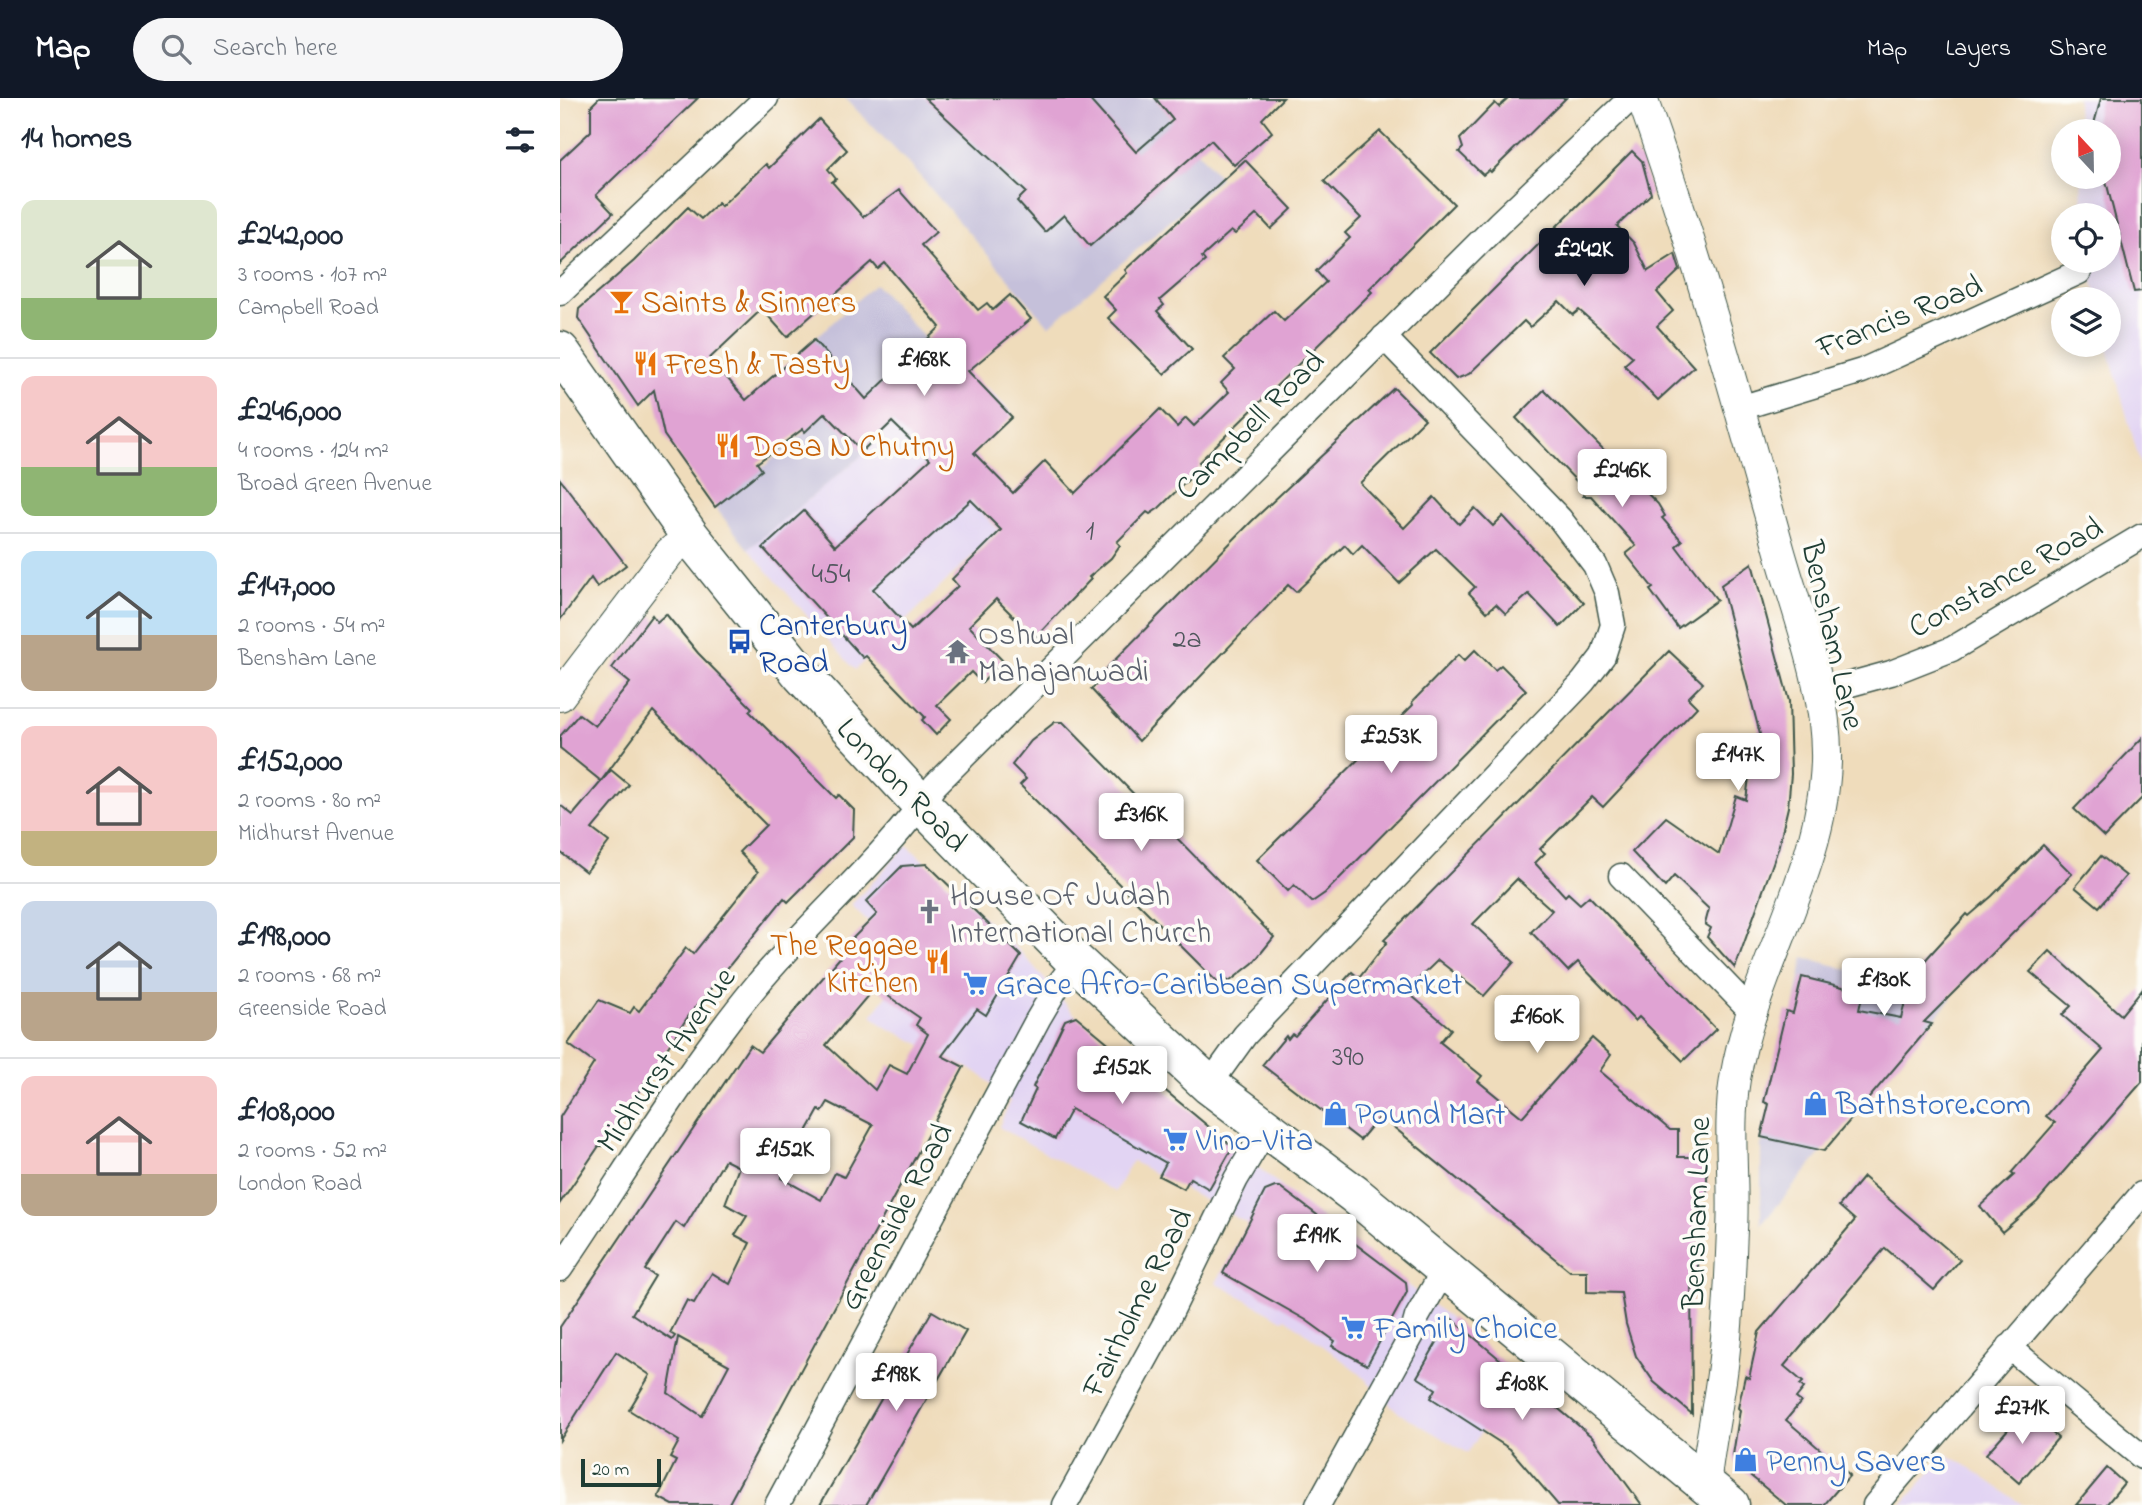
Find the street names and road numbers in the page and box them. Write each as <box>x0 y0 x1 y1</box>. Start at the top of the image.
street label: Francis Road <box>1809 264 1990 373</box>
street label: Campbell Road <box>1166 341 1337 512</box>
street label: Constance Road <box>1901 506 2113 652</box>
street label: Bensham Lane <box>1786 536 1875 735</box>
street label: London Road <box>824 708 977 865</box>
street label: Midhurst Avenue <box>586 958 750 1163</box>
street label: Greenside Road <box>829 1115 967 1320</box>
street label: Bensham Lane <box>1672 1115 1725 1311</box>
street label: Fairholme Road <box>1071 1201 1207 1407</box>

